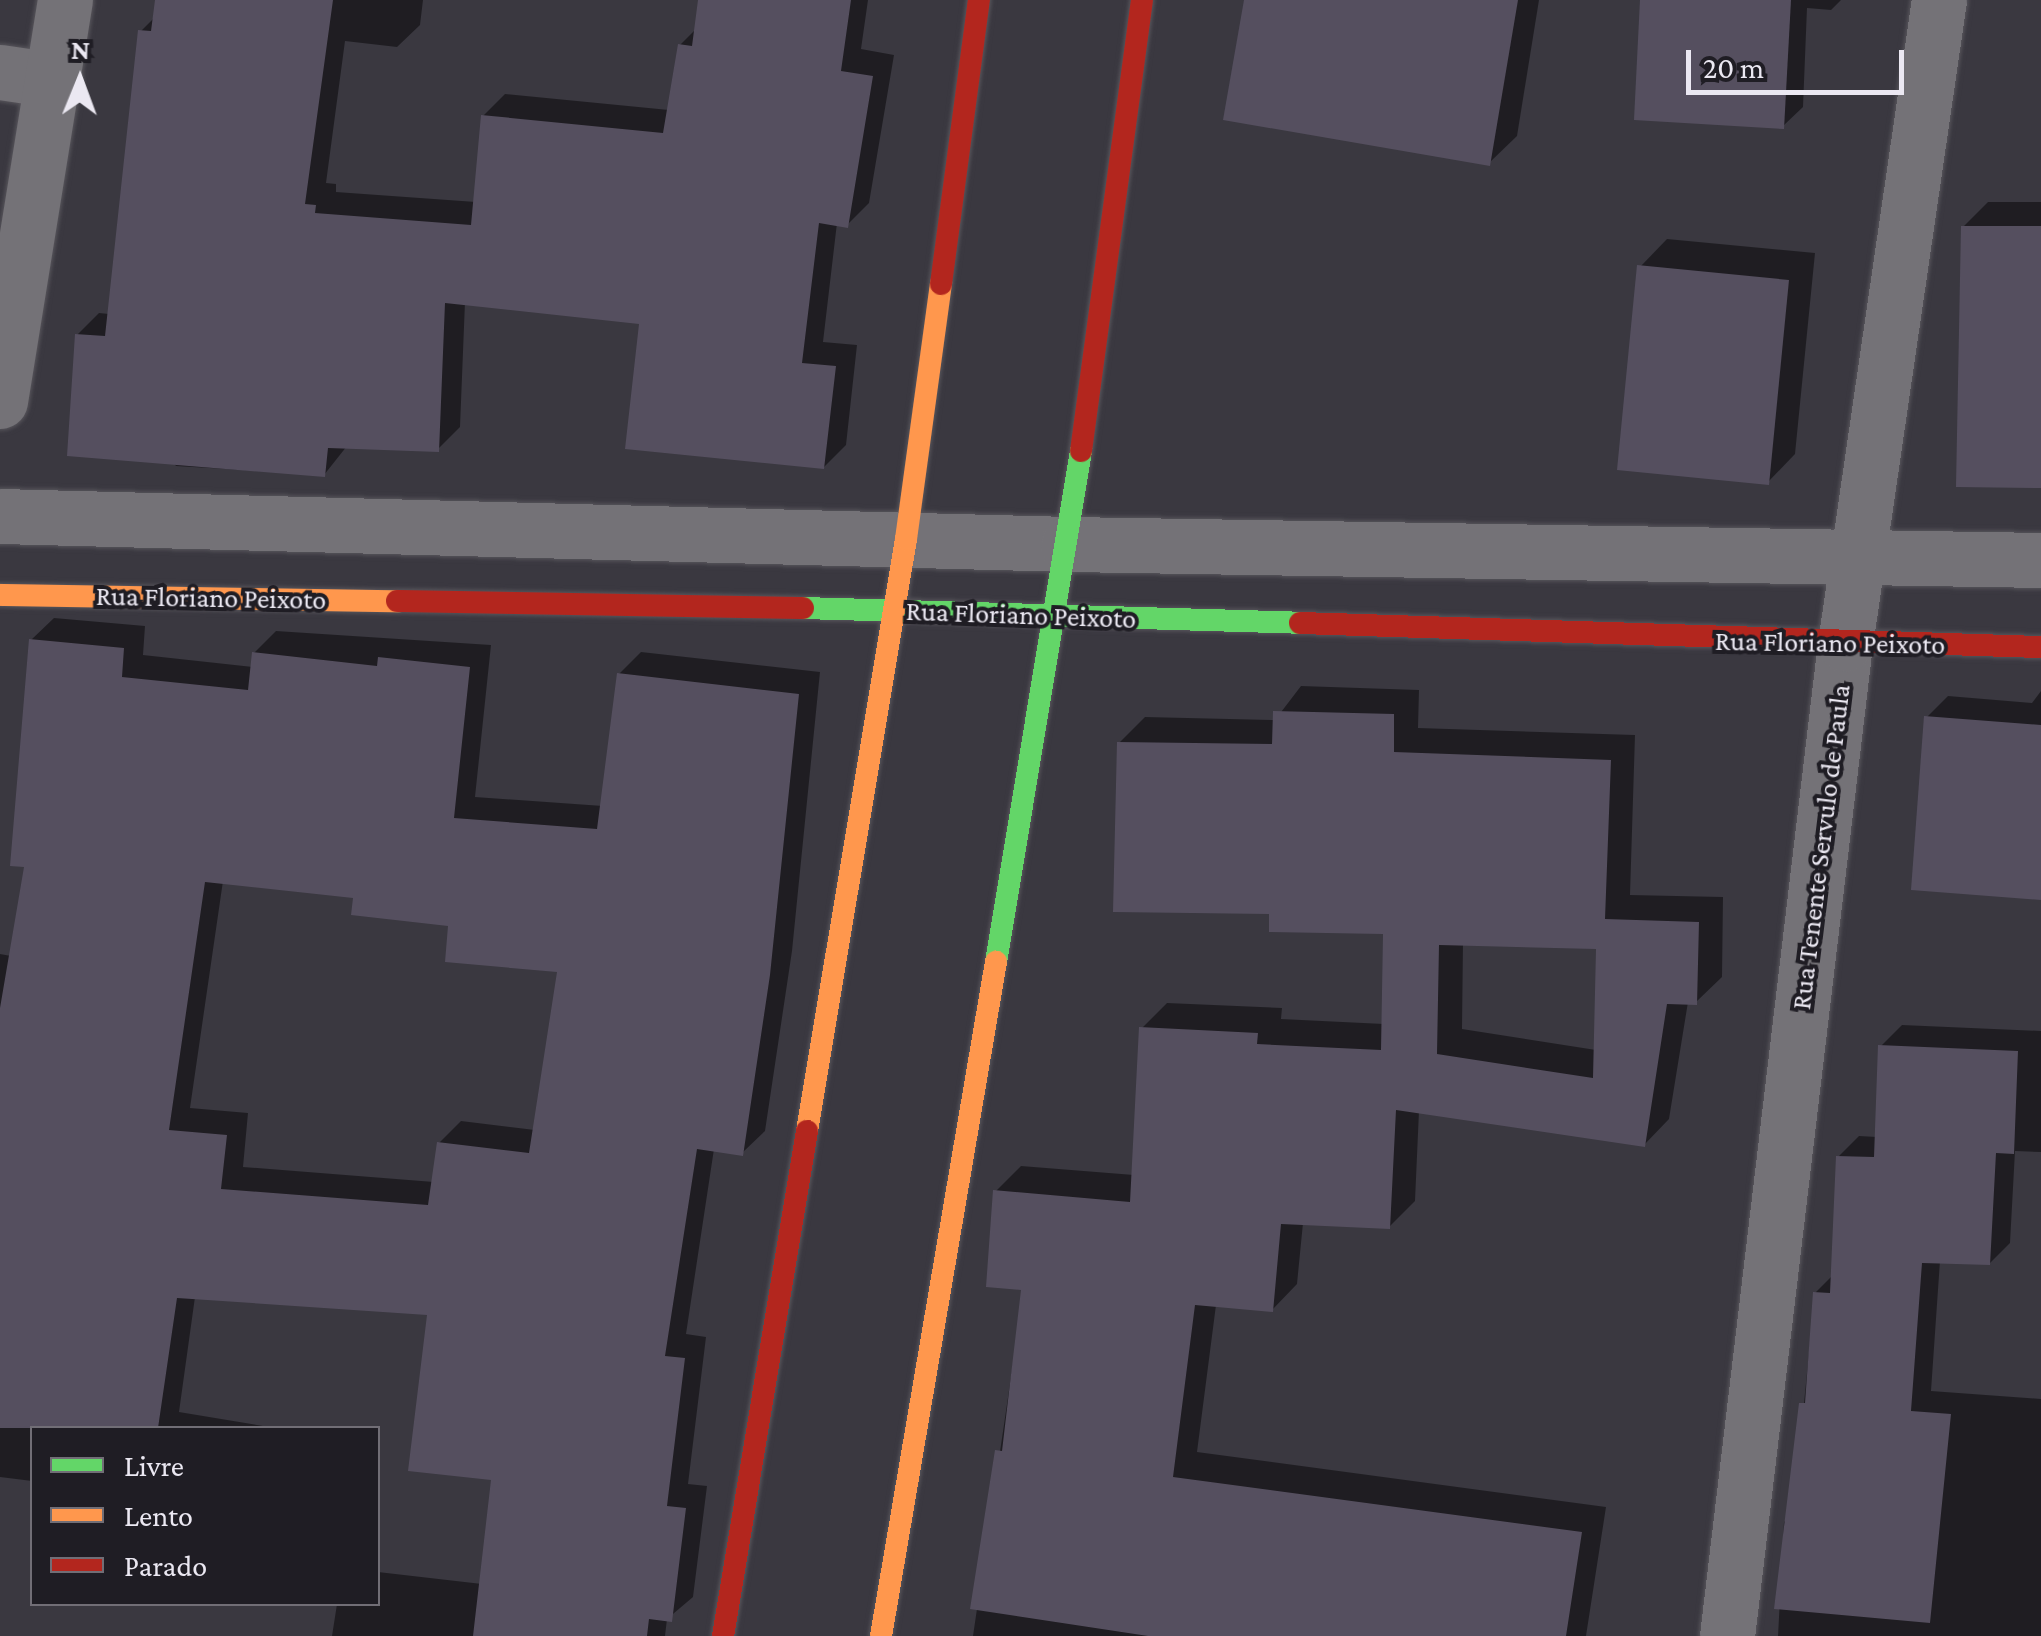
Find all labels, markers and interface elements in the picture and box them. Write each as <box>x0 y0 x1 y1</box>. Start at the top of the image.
north arrow <box>30 30 130 130</box>
scale bar <box>1691 30 1908 92</box>
text: N <box>71 34 90 65</box>
text: 20 m <box>1703 51 1764 84</box>
street label: Rua Floriano Peixoto <box>96 579 326 617</box>
street label: Rua Floriano Peixoto <box>905 594 1137 636</box>
street label: Rua Floriano Peixoto <box>1715 624 1945 662</box>
street label: Rua Tenente Servulo de Paula <box>1784 682 1858 1012</box>
legend <box>30 1426 380 1606</box>
text: Livre <box>124 1449 184 1482</box>
text: Lento <box>124 1499 193 1532</box>
text: Parado <box>124 1549 207 1582</box>

